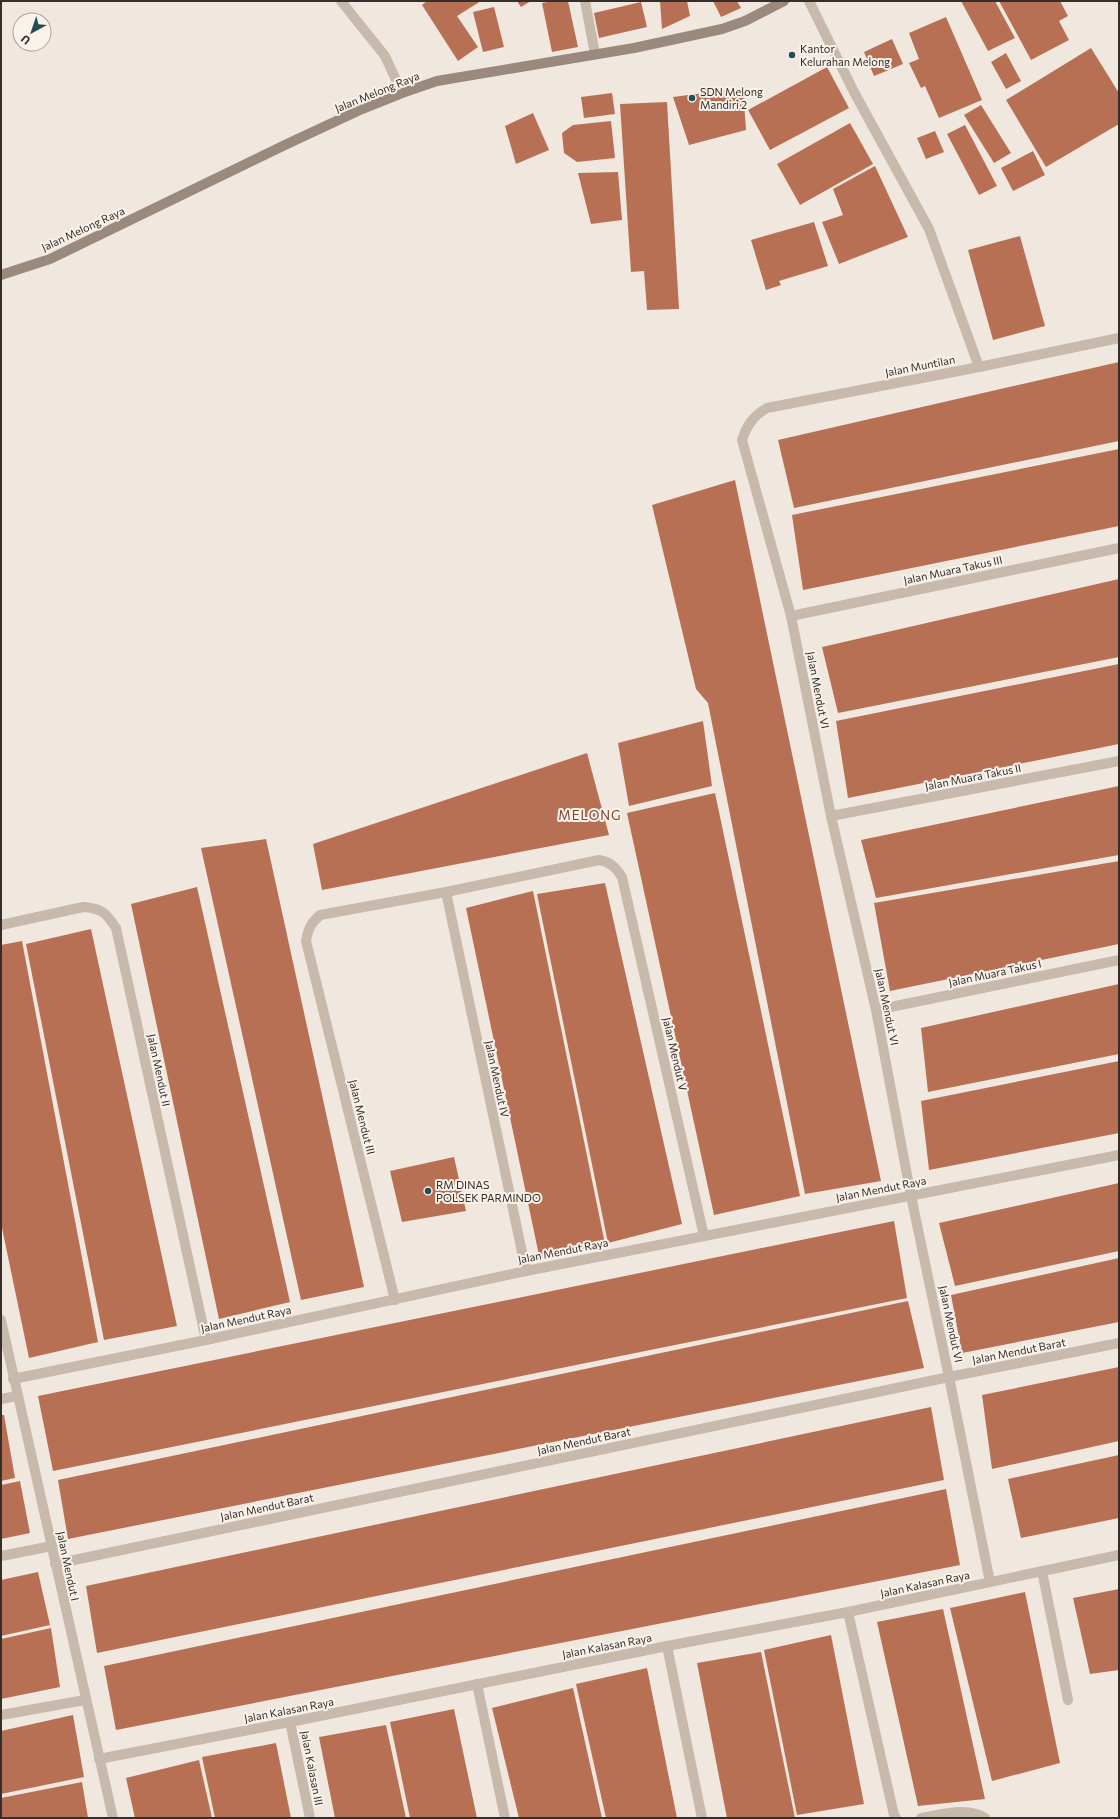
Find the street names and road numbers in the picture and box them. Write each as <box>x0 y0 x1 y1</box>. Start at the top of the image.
street label: Jalan Melong Raya <box>333 69 421 115</box>
street label: Jalan Melong Raya <box>39 204 127 254</box>
street label: Jalan Muntilan <box>884 352 956 380</box>
street label: Jalan Muara Takus III <box>902 553 1004 587</box>
street label: Jalan Mendut VI <box>804 650 832 730</box>
street label: Jalan Muara Takus II <box>924 761 1022 793</box>
street label: Jalan Muara Takus I <box>947 956 1043 990</box>
street label: Jalan Mendut VI <box>872 967 902 1047</box>
street label: Jalan Mendut V <box>660 1016 690 1093</box>
street label: Jalan Mendut II <box>144 1032 174 1108</box>
street label: Jalan Mendut IV <box>482 1039 512 1119</box>
street label: Jalan Mendut III <box>346 1078 378 1156</box>
street label: Jalan Mendut Raya <box>835 1173 927 1205</box>
street label: Jalan Mendut Raya <box>517 1235 609 1267</box>
street label: Jalan Mendut VI <box>936 1284 966 1364</box>
street label: Jalan Mendut Raya <box>200 1303 292 1335</box>
street label: Jalan Mendut Barat <box>971 1335 1067 1367</box>
street label: Jalan Mendut Barat <box>536 1424 632 1458</box>
street label: Jalan Mendut Barat <box>219 1490 315 1524</box>
street label: Jalan Mendut I <box>54 1530 82 1602</box>
street label: Jalan Kalasan Raya <box>879 1568 971 1600</box>
street label: Jalan Kalasan Raya <box>561 1630 653 1662</box>
street label: Jalan Kalasan Raya <box>243 1694 335 1726</box>
street label: Jalan Kalasan III <box>298 1729 326 1807</box>

